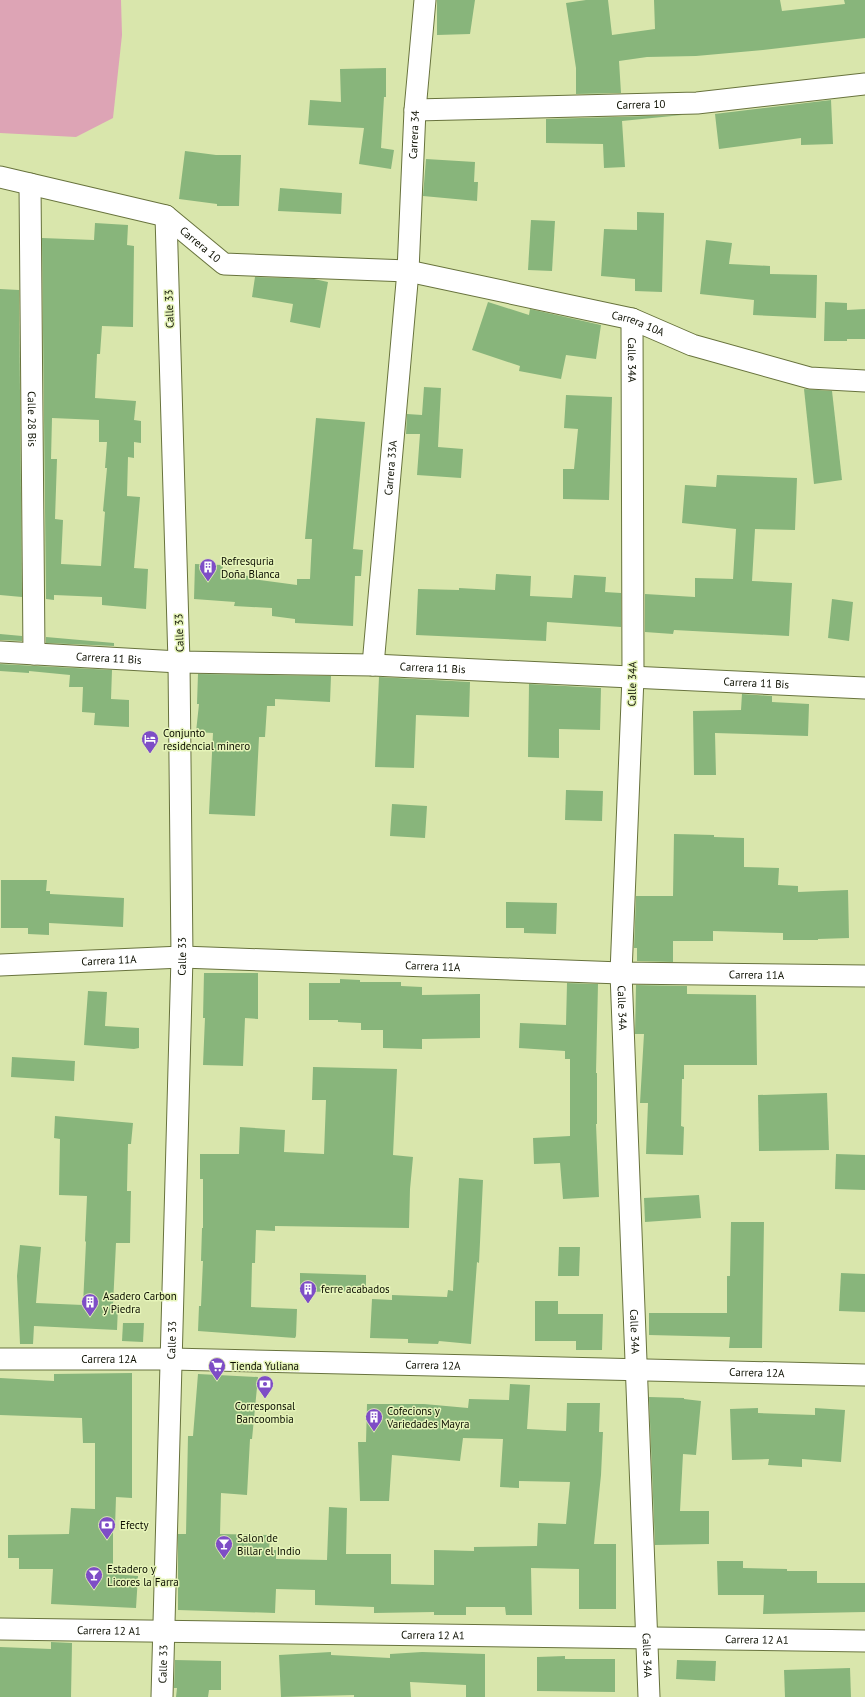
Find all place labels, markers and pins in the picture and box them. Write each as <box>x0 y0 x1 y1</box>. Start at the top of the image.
place label: Refresquria Doña Blanca <box>221 554 280 581</box>
building icon: Refresquria Doña Blanca <box>198 557 218 582</box>
place label: Conjunto residencial minero <box>163 726 250 753</box>
hotel icon: Conjunto residencial minero <box>140 729 160 754</box>
building icon: ferre acabados <box>298 1279 318 1304</box>
place label: ferre acabados <box>321 1282 390 1296</box>
place label: Asadero Carbon y Piedra <box>103 1289 177 1316</box>
building icon: Asadero Carbon y Piedra <box>80 1292 100 1317</box>
supermarket icon: Tienda Yuliana <box>207 1356 227 1381</box>
place label: Tienda Yuliana <box>230 1359 299 1373</box>
bank icon: Corresponsal Bancoombia <box>255 1374 275 1399</box>
place label: Corresponsal Bancoombia <box>235 1399 296 1426</box>
place label: Cofecions y Variedades Mayra <box>386 1404 469 1431</box>
building icon: Cofecions y Variedades Mayra <box>364 1407 384 1432</box>
bank icon: Efecty <box>97 1515 117 1540</box>
place label: Efecty <box>120 1518 149 1532</box>
place label: Salon de Billar el Indio <box>237 1531 301 1558</box>
bar icon: Salon de Billar el Indio <box>214 1534 234 1559</box>
place label: Estadero y Licores la Farra <box>107 1562 179 1589</box>
bar icon: Estadero y Licores la Farra <box>84 1565 104 1590</box>

